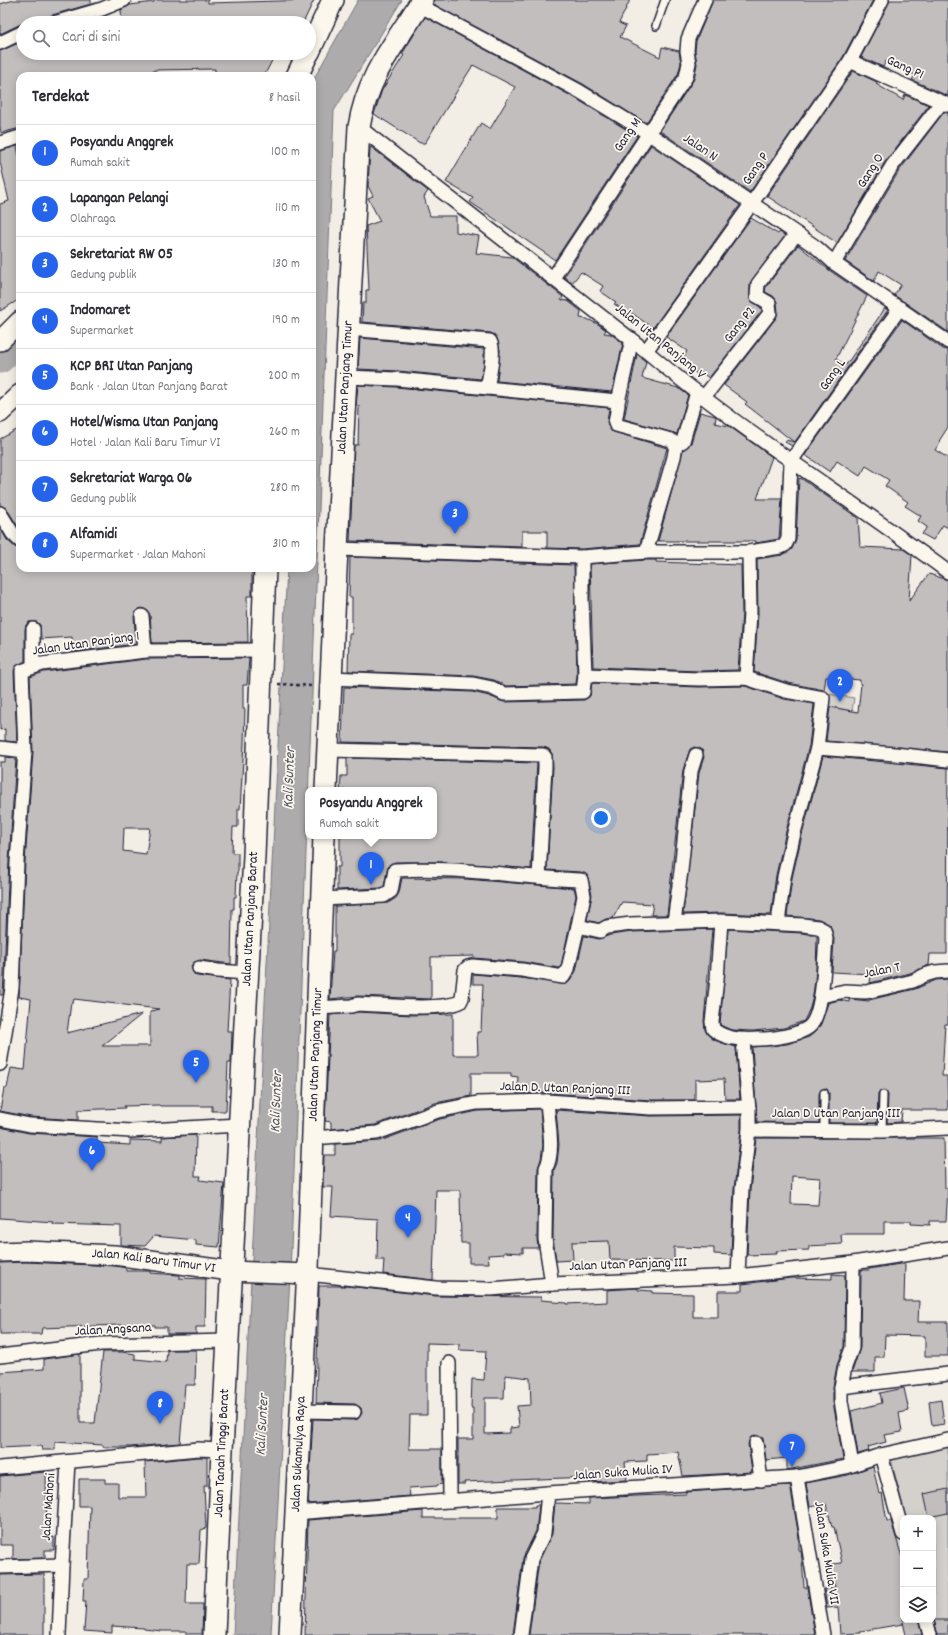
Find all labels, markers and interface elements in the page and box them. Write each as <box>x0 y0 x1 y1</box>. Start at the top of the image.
search box <box>16 16 316 60</box>
icon: search <box>30 27 52 49</box>
text: Cari di sini <box>62 27 120 49</box>
street label: Gang P1 <box>883 51 927 85</box>
text: Terdekat <box>32 86 89 110</box>
text: 8 hasil <box>269 89 300 108</box>
street label: Gang M <box>609 114 647 156</box>
street label: Jalan N <box>679 129 721 167</box>
text: Posyandu Anggrek <box>70 132 173 154</box>
text: 1 <box>44 143 46 162</box>
text: 100 m <box>271 143 300 162</box>
street label: Gang P <box>738 149 774 189</box>
street label: Gang O <box>853 150 889 192</box>
text: Rumah sakit <box>70 154 130 173</box>
text: Lapangan Pelangi <box>70 188 168 210</box>
text: 2 <box>42 199 48 218</box>
text: 110 m <box>275 199 300 218</box>
text: Olahraga <box>70 210 115 229</box>
text: Sekretariat RW 05 <box>70 244 173 266</box>
text: 3 <box>42 255 48 274</box>
text: 130 m <box>272 255 300 274</box>
text: Gedung publik <box>70 266 137 285</box>
street label: Jalan Utan Panjang V <box>610 299 710 385</box>
text: Indomaret <box>70 300 130 322</box>
street label: Gang P2 <box>719 302 761 348</box>
text: 4 <box>42 311 48 330</box>
text: 190 m <box>272 311 300 330</box>
street label: Jalan Utan Panjang Timur <box>332 319 359 455</box>
text: Supermarket <box>70 322 134 341</box>
street label: Gang L <box>815 355 851 395</box>
text: KCP BRI Utan Panjang <box>70 356 193 378</box>
text: 5 <box>42 367 48 386</box>
text: 200 m <box>268 367 300 386</box>
text: Bank · Jalan Utan Panjang Barat <box>70 378 228 397</box>
text: Hotel/Wisma Utan Panjang <box>70 412 218 434</box>
text: 6 <box>42 423 48 442</box>
text: 260 m <box>269 423 300 442</box>
text: Hotel · Jalan Kali Baru Timur VI <box>70 434 220 453</box>
text: Sekretariat Warga 06 <box>70 468 192 490</box>
text: 7 <box>43 479 47 498</box>
text: 280 m <box>270 479 300 498</box>
text: Gedung publik <box>70 490 137 509</box>
pin: 3 <box>442 501 468 534</box>
text: Alfamidi <box>70 524 117 546</box>
text: 8 <box>42 535 48 554</box>
text: 310 m <box>272 535 300 554</box>
text: Supermarket · Jalan Mahoni <box>70 546 205 565</box>
street label: Jalan Utan Panjang 1 <box>31 627 141 661</box>
pin: 2 <box>827 669 853 702</box>
water label: Kali Sunter <box>278 745 302 809</box>
popup <box>305 787 437 839</box>
text: Posyandu Anggrek <box>319 793 423 815</box>
your location <box>591 808 611 828</box>
text: Rumah sakit <box>319 815 379 834</box>
street label: Jalan Utan Panjang Barat <box>237 851 264 987</box>
pin: 1 <box>358 852 384 885</box>
street label: Jalan T <box>862 958 902 984</box>
street label: Jalan Utan Panjang Timur <box>303 986 328 1122</box>
pin: 5 <box>183 1050 209 1083</box>
water label: Kali Sunter <box>265 1069 289 1133</box>
street label: Jalan D. Utan Panjang III <box>499 1077 631 1101</box>
street label: Jalan D Utan Panjang III <box>772 1104 901 1124</box>
pin: 6 <box>79 1138 105 1171</box>
pin: 4 <box>395 1205 421 1238</box>
street label: Jalan Kali Baru Timur VI <box>91 1244 217 1279</box>
street label: Jalan Utan Panjang III <box>569 1253 688 1277</box>
street label: Jalan Angsana <box>74 1318 152 1342</box>
street label: Jalan Tanah Tinggi Barat <box>209 1388 235 1518</box>
pin: 8 <box>147 1391 173 1424</box>
water label: Kali Sunter <box>250 1392 276 1456</box>
street label: Jalan Sukamulya Raya <box>286 1395 312 1513</box>
pin: 7 <box>779 1434 805 1467</box>
street label: Jalan Suka Mulia IV <box>572 1460 674 1486</box>
street label: Jalan Mahoni <box>37 1472 61 1541</box>
street label: Jalan Suka Mulia VII <box>808 1500 844 1607</box>
map controls <box>900 1515 936 1623</box>
button: + <box>900 1515 936 1551</box>
button: − <box>900 1551 936 1587</box>
button: layers <box>900 1587 936 1623</box>

